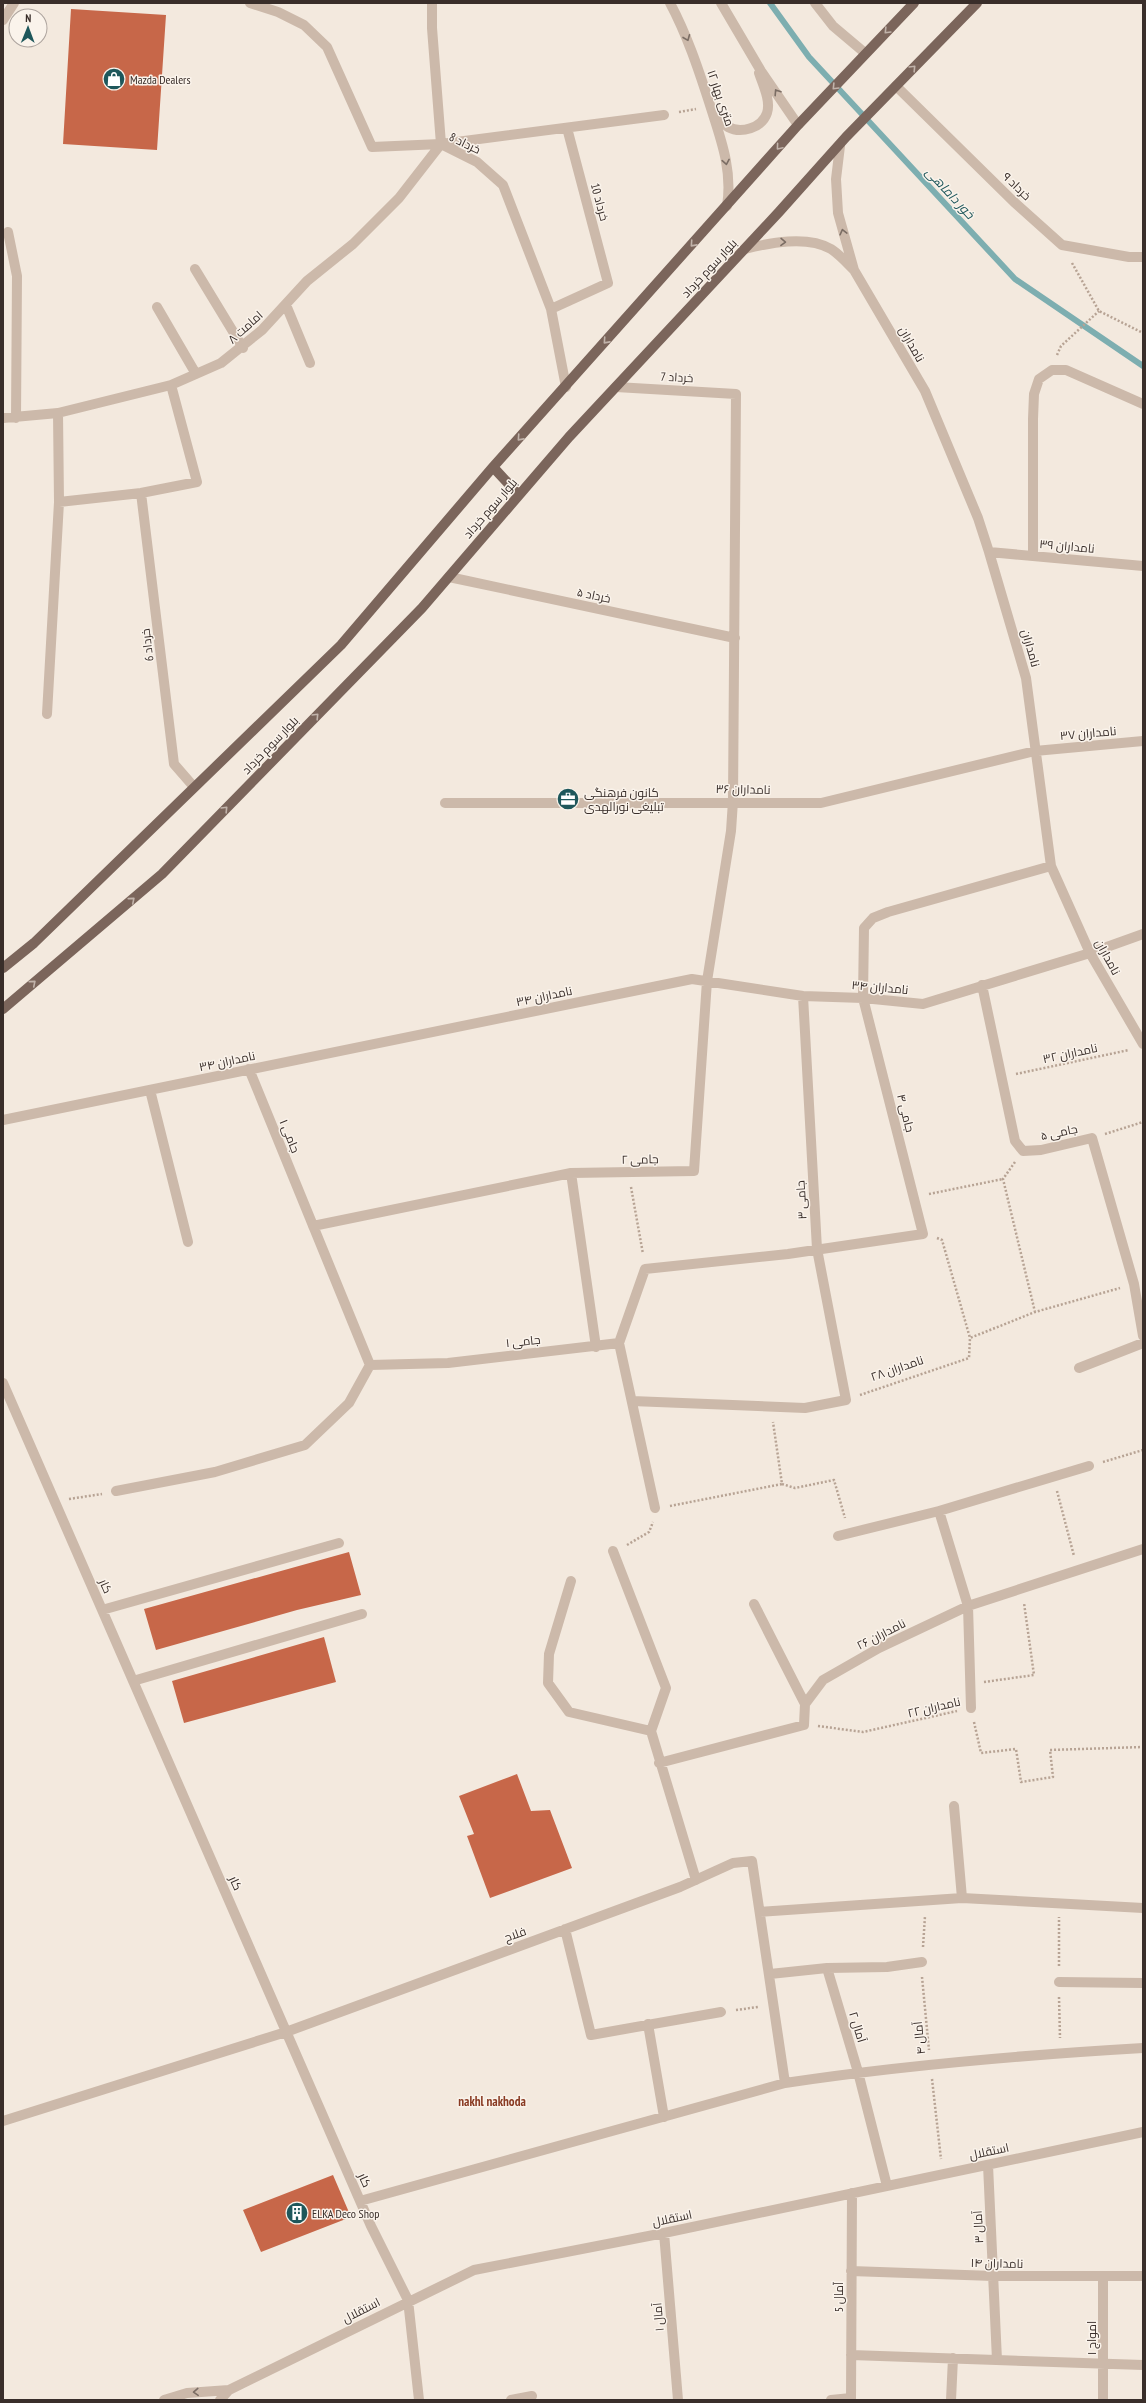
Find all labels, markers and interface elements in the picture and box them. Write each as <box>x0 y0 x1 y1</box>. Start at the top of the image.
north arrow <box>8 8 48 48</box>
text: N <box>25 11 31 25</box>
one-way arrow <box>884 26 891 34</box>
one-way arrow <box>682 35 690 42</box>
shop icon: Mazda Dealers <box>101 66 127 92</box>
one-way arrow <box>909 66 916 73</box>
street label: ۱۲ متری بهار <box>704 68 738 128</box>
place label: Mazda Dealers <box>130 72 190 87</box>
one-way arrow <box>832 82 839 90</box>
one-way arrow <box>774 89 781 96</box>
street label: خرداد 8 <box>447 129 483 157</box>
one-way arrow <box>777 142 784 150</box>
one-way arrow <box>721 159 730 165</box>
water label: خور داماهی <box>922 164 979 223</box>
street label: خرداد ۹ <box>1000 169 1034 203</box>
street label: خرداد 10 <box>588 181 612 223</box>
one-way arrow <box>839 229 847 235</box>
street label: بلوار سوم خرداد <box>678 236 741 301</box>
one-way arrow <box>780 237 786 246</box>
one-way arrow <box>690 239 698 247</box>
street label: امامت ۸ <box>224 307 266 347</box>
street label: نامداران <box>896 324 928 364</box>
one-way arrow <box>604 336 611 344</box>
street label: خرداد 7 <box>660 369 694 385</box>
one-way arrow <box>517 433 525 441</box>
street label: بلوار سوم خرداد <box>460 475 521 542</box>
street label: نامداران ۳۹ <box>1039 536 1095 556</box>
street label: خرداد ۵ <box>576 584 612 606</box>
street label: نامداران <box>1018 627 1044 669</box>
street label: خرداد 6 <box>138 628 156 662</box>
street label: بلوار سوم خرداد <box>239 713 302 778</box>
one-way arrow <box>311 713 319 721</box>
street label: نامداران ۳۷ <box>1059 723 1117 743</box>
street label: نامداران ۳۶ <box>715 781 771 797</box>
place label: کانون فرهنگی تبلیغی نورالهدی <box>584 785 664 814</box>
office icon: کانون فرهنگی تبلیغی نورالهدی <box>555 786 581 812</box>
one-way arrow <box>221 806 228 814</box>
one-way arrow <box>127 897 135 904</box>
street label: نامداران <box>1092 937 1124 977</box>
street label: نامداران ۳۴ <box>851 977 909 997</box>
one-way arrow <box>28 981 35 988</box>
street label: نامداران ۳۴ <box>515 983 573 1009</box>
street label: نامداران ۳۲ <box>1041 1040 1099 1066</box>
street label: نامداران ۳۴ <box>198 1048 256 1074</box>
street label: جامی ۴ <box>894 1092 918 1134</box>
street label: جامی ۱ <box>277 1117 303 1155</box>
street label: جامی ۵ <box>1039 1121 1079 1143</box>
street label: جامی ۲ <box>621 1151 659 1167</box>
street label: جامی ۳ <box>792 1180 810 1220</box>
street label: جامی ۱ <box>505 1332 541 1350</box>
street label: نامداران ۲۸ <box>869 1352 925 1384</box>
street label: کار <box>96 1576 116 1595</box>
street label: نامداران ۲۶ <box>854 1615 908 1653</box>
street label: نامداران ۲۲ <box>906 1694 962 1720</box>
street label: کار <box>226 1873 246 1893</box>
street label: فلاح <box>502 1923 528 1946</box>
street label: آمال ۲ <box>846 2010 870 2045</box>
street label: آمال ۴ <box>910 2020 928 2055</box>
district label: nakhl nakhoda <box>458 2093 526 2110</box>
street label: استقلال <box>968 2139 1010 2163</box>
street label: کار <box>355 2170 375 2190</box>
building icon: ELKA Deco Shop <box>284 2200 310 2226</box>
place label: ELKA Deco Shop <box>312 2206 379 2221</box>
street label: استقلال <box>651 2206 693 2230</box>
street label: آمال ۳ <box>970 2209 986 2244</box>
street label: نامداران ۱۴ <box>971 2255 1023 2271</box>
street label: آمال 5 <box>831 2281 846 2312</box>
street label: استقلال <box>340 2294 382 2326</box>
street label: آمال ۱ <box>649 2301 667 2332</box>
street label: امواج ۱ <box>1084 2321 1100 2355</box>
one-way arrow <box>193 2388 199 2397</box>

